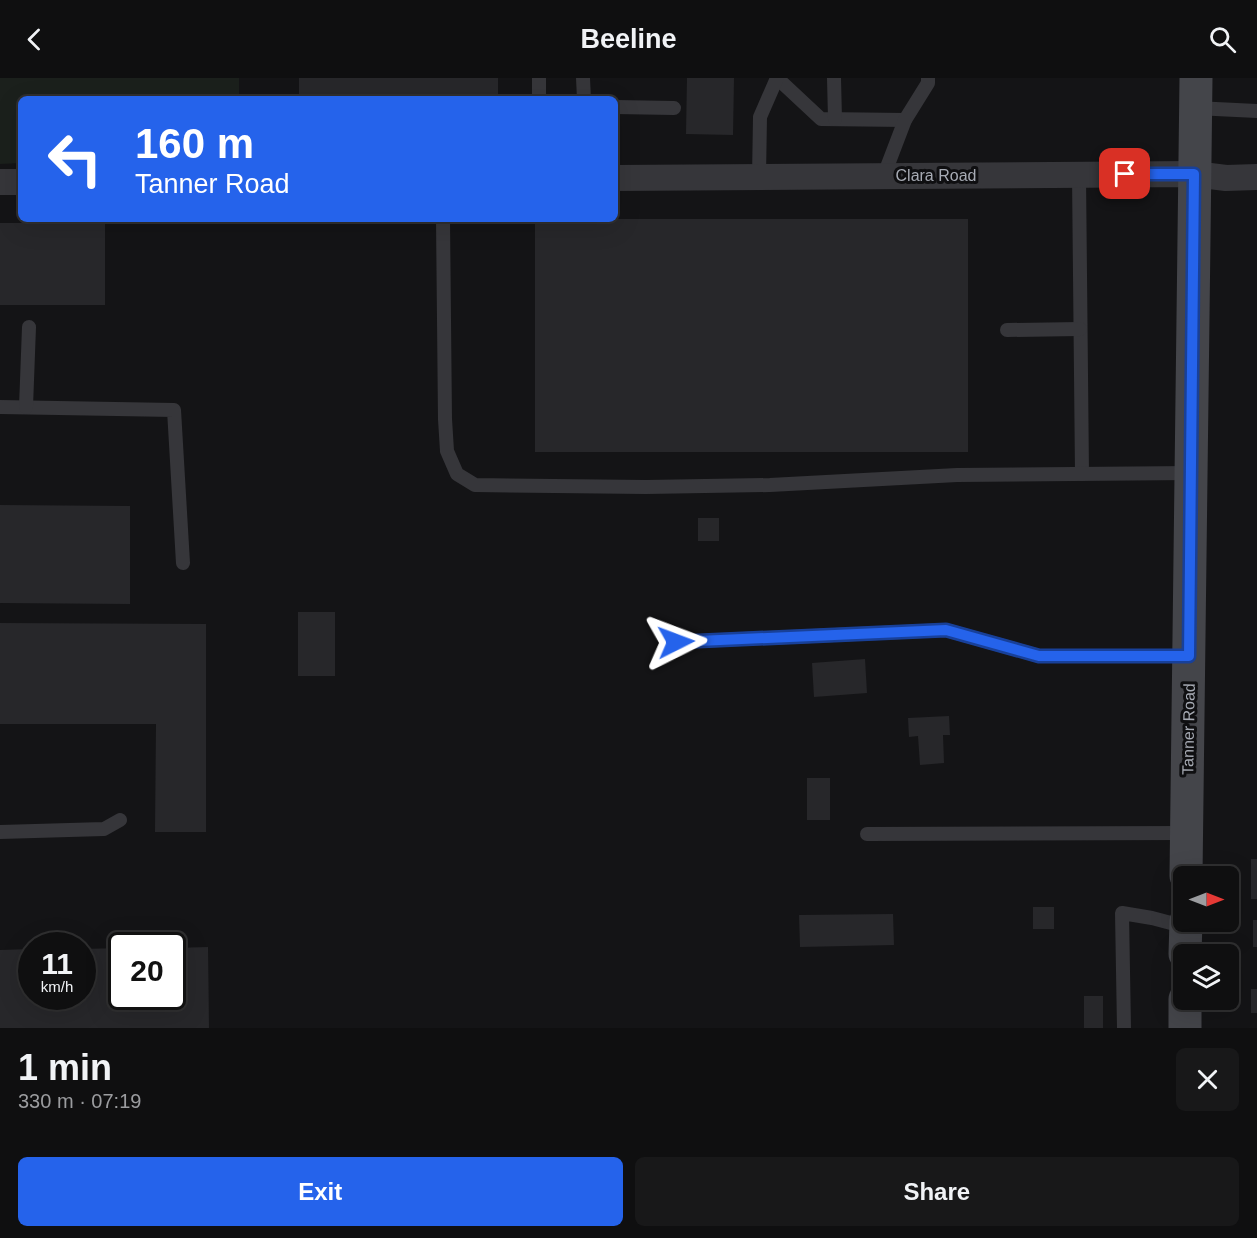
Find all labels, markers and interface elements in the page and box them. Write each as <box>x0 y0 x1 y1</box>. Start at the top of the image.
icon: back <box>18 23 51 56</box>
icon: search <box>1206 23 1239 56</box>
text: Beeline <box>580 24 677 54</box>
icon: left <box>36 120 114 198</box>
text: 160 m <box>135 120 254 167</box>
pin <box>1099 148 1150 199</box>
icon: arrive <box>1108 157 1141 190</box>
street label: Clara Road <box>896 167 976 184</box>
text: Tanner Road <box>135 169 290 199</box>
position arrow <box>644 610 708 674</box>
street label: Tanner Road <box>1179 683 1198 775</box>
north arrow <box>1173 866 1239 932</box>
map controls <box>1173 866 1239 1010</box>
speed limit sign: 20 <box>108 932 186 1010</box>
button: layers <box>1173 944 1239 1010</box>
text: 11 <box>41 947 73 980</box>
text: km/h <box>41 978 73 995</box>
text: 1 min <box>18 1047 112 1088</box>
button: close <box>1176 1048 1239 1111</box>
text: 330 m · 07:19 <box>18 1090 141 1112</box>
button: Exit <box>18 1157 623 1226</box>
button: Share <box>635 1157 1239 1226</box>

